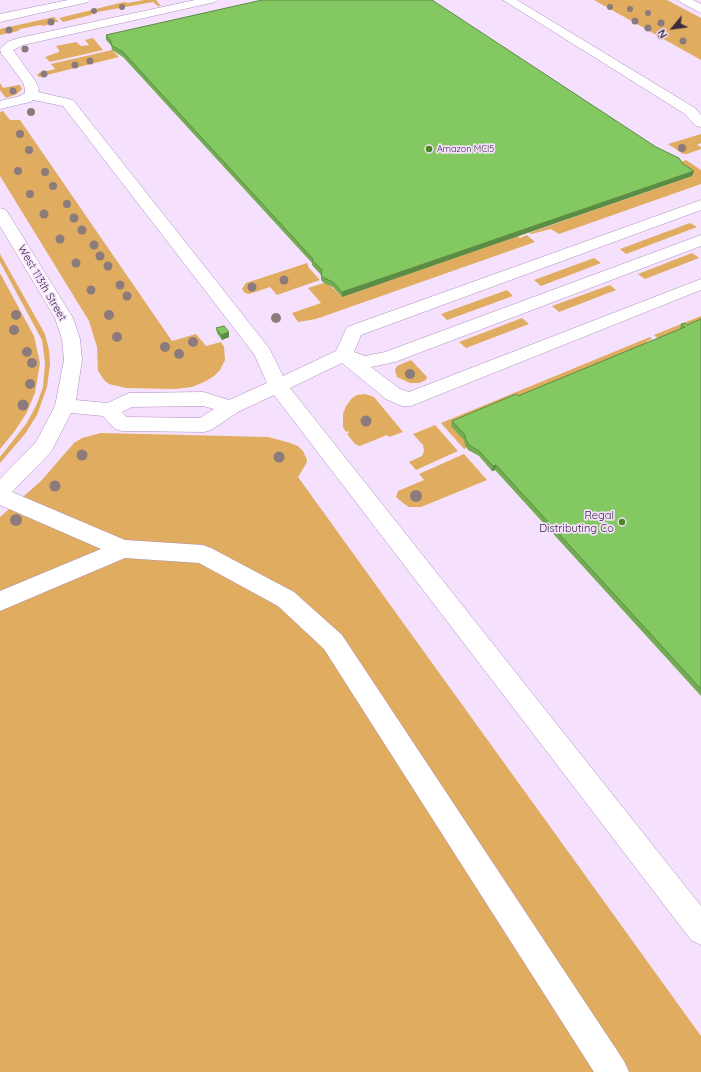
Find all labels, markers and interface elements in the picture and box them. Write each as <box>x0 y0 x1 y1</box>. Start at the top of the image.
north arrow <box>653 8 693 48</box>
text: N <box>654 27 671 41</box>
marker: Amazon MCI5 <box>424 144 434 154</box>
place label: Amazon MCI5 <box>437 144 494 154</box>
street label: West 113th Street <box>15 243 69 323</box>
place label: Regal Distributing Co <box>539 509 614 535</box>
marker: Regal Distributing Co <box>617 517 627 527</box>

